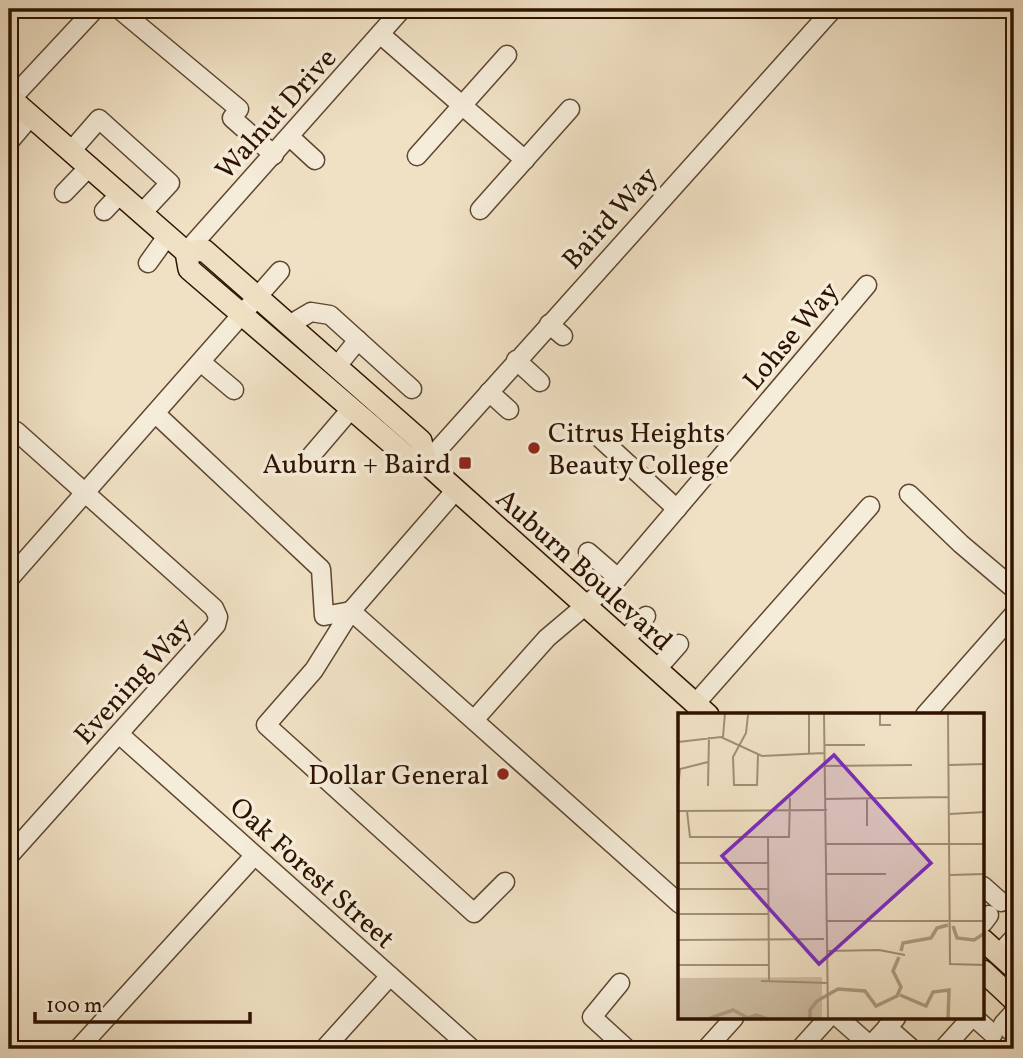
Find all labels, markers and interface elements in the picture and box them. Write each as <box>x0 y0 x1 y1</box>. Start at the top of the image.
street label: Walnut Drive <box>207 40 346 189</box>
street label: Baird Way <box>554 159 668 279</box>
street label: Lohse Way <box>735 274 849 399</box>
place label: Citrus Heights Beauty College <box>548 415 729 486</box>
marker: Citrus Heights Beauty College <box>526 440 542 456</box>
place label: Auburn + Baird <box>263 446 451 485</box>
marker: Auburn + Baird <box>457 455 473 471</box>
street label: Auburn Boulevard <box>486 481 680 661</box>
street label: Evening Way <box>66 609 202 754</box>
inset map <box>678 713 984 1020</box>
place label: Dollar General <box>308 757 489 796</box>
marker: Dollar General <box>495 766 511 782</box>
street label: Oak Forest Street <box>220 789 403 959</box>
scale bar <box>35 981 250 1025</box>
text: 100 m <box>46 992 103 1021</box>

